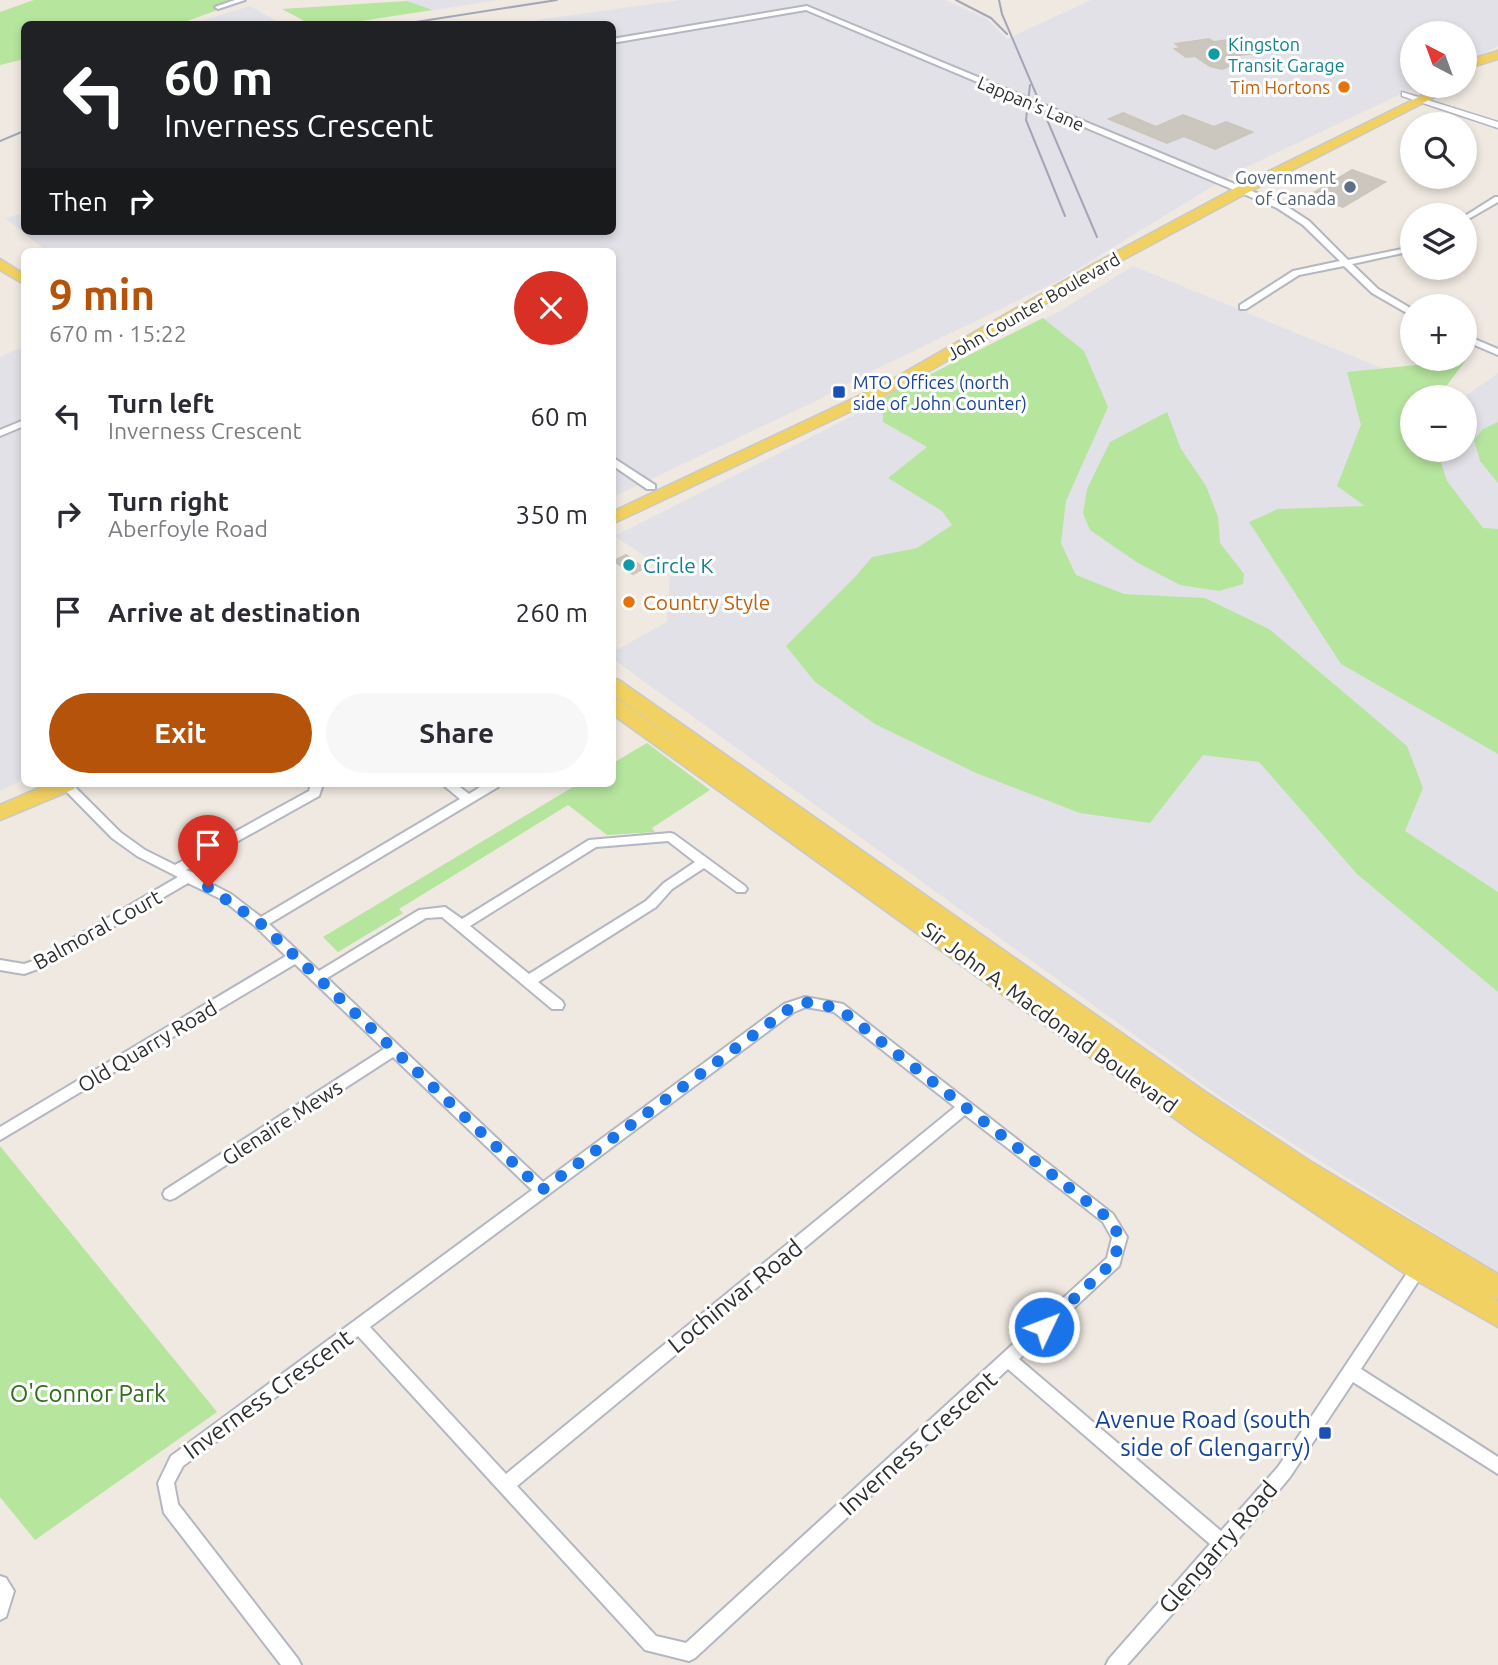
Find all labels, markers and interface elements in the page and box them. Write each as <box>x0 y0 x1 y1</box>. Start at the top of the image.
north arrow <box>1400 21 1477 98</box>
map controls <box>1400 21 1477 462</box>
place label: Kingston Transit Garage <box>1228 34 1345 75</box>
marker: Kingston Transit Garage <box>1206 46 1222 62</box>
icon: left <box>49 49 140 140</box>
text: 60 m <box>164 49 273 104</box>
street label: Lappan's Lane <box>975 72 1087 134</box>
place label: Tim Hortons <box>1230 77 1330 97</box>
marker: Tim Hortons <box>1336 79 1352 95</box>
text: Inverness Crescent <box>164 107 433 143</box>
button: search <box>1400 112 1477 189</box>
place label: Government of Canada <box>1235 167 1336 208</box>
marker: Government of Canada <box>1342 179 1358 195</box>
icon: right <box>122 182 160 220</box>
text: Then <box>49 187 108 216</box>
button: layers <box>1400 203 1477 280</box>
street label: John Counter Boulevard <box>943 248 1123 364</box>
text: 9 min <box>49 271 155 318</box>
button: close <box>514 271 588 345</box>
button: + <box>1400 294 1477 371</box>
text: 670 m · 15:22 <box>49 321 187 346</box>
place label: MTO Offices (north side of John Counter) <box>853 372 1027 414</box>
marker: MTO Offices (north side of John Counter) <box>831 384 847 400</box>
button: − <box>1400 385 1477 462</box>
text: Turn left <box>108 389 214 418</box>
icon: left <box>49 397 87 435</box>
text: 60 m <box>530 402 588 431</box>
text: Inverness Crescent <box>108 418 302 443</box>
text: Turn right <box>108 487 229 516</box>
icon: right <box>49 495 87 533</box>
text: 350 m <box>516 500 588 529</box>
text: Aberfoyle Road <box>108 516 268 541</box>
place label: Circle K <box>643 553 714 577</box>
marker: Circle K <box>621 557 637 573</box>
place label: Country Style <box>643 590 770 614</box>
icon: arrive <box>49 593 87 631</box>
marker: Country Style <box>621 594 637 610</box>
text: Arrive at destination <box>108 598 361 627</box>
text: 260 m <box>516 598 588 627</box>
button: Exit <box>49 693 312 773</box>
button: Share <box>326 693 588 773</box>
pin <box>178 815 238 887</box>
icon: arrive <box>189 826 227 864</box>
street label: Balmoral Court <box>29 884 165 974</box>
street label: Sir John A. Macdonald Boulevard <box>918 916 1182 1118</box>
street label: Old Quarry Road <box>73 995 221 1097</box>
street label: Glenaire Mews <box>217 1074 347 1170</box>
street label: Lochinvar Road <box>663 1234 807 1358</box>
position arrow <box>1007 1290 1081 1364</box>
street label: Inverness Crescent <box>178 1323 358 1464</box>
street label: Inverness Crescent <box>834 1365 1003 1521</box>
park label: O'Connor Park <box>10 1380 166 1407</box>
place label: Avenue Road (south side of Glengarry) <box>1095 1406 1311 1461</box>
marker: Avenue Road (south side of Glengarry) <box>1317 1425 1333 1441</box>
street label: Glengarry Road <box>1153 1475 1283 1619</box>

